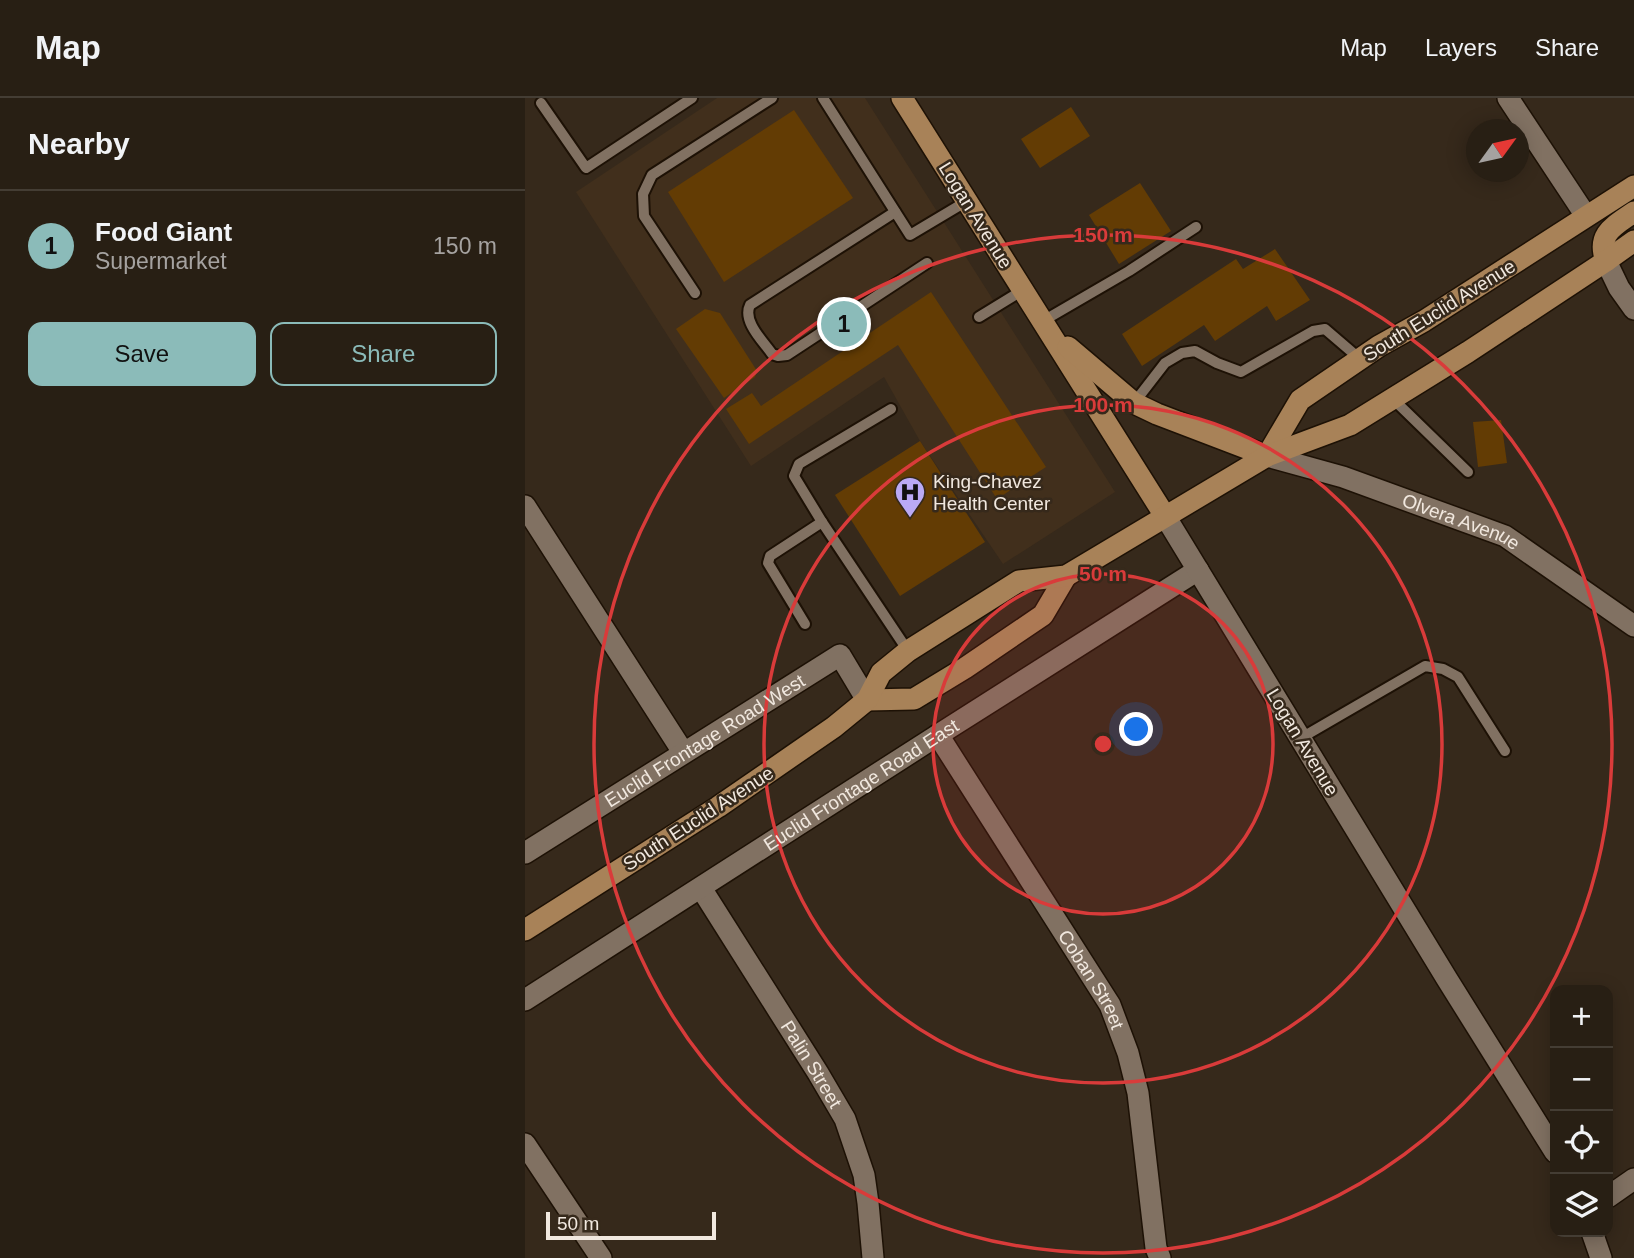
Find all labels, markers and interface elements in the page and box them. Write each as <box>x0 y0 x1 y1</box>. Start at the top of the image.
text: Map <box>35 29 101 66</box>
text: Map <box>1340 34 1387 61</box>
text: Layers <box>1425 34 1497 61</box>
text: Share <box>1535 34 1599 61</box>
north arrow <box>1466 119 1529 182</box>
text: Nearby <box>28 127 130 160</box>
street label: Logan Avenue <box>935 158 1017 272</box>
text: Food Giant <box>95 217 232 247</box>
text: 150 m <box>1073 223 1133 246</box>
text: 1 <box>45 233 57 259</box>
text: 150 m <box>433 233 497 259</box>
text: Supermarket <box>95 248 227 274</box>
street label: South Euclid Avenue <box>1359 255 1519 366</box>
pin: 1 <box>821 298 867 350</box>
button: Save <box>28 322 256 386</box>
button: Share <box>270 322 497 386</box>
text: 100 m <box>1073 393 1133 416</box>
place label: King-Chavez Health Center <box>933 471 1051 514</box>
hospital icon: King-Chavez Health Center <box>893 475 927 519</box>
street label: Olvera Avenue <box>1399 489 1524 554</box>
text: 50 m <box>1079 562 1127 585</box>
street label: Euclid Frontage Road West <box>601 670 809 811</box>
street label: Logan Avenue <box>1262 685 1343 800</box>
your location <box>1119 712 1153 746</box>
street label: Euclid Frontage Road East <box>760 714 963 855</box>
centre of rings <box>1091 732 1115 756</box>
street label: South Euclid Avenue <box>619 762 777 875</box>
street label: Coban Street <box>1054 926 1128 1033</box>
map controls <box>1550 985 1613 1237</box>
button: + <box>1550 985 1613 1048</box>
street label: Palin Street <box>777 1017 846 1112</box>
button: − <box>1550 1048 1613 1111</box>
button: locate <box>1550 1111 1613 1174</box>
button: layers <box>1550 1174 1613 1237</box>
scale bar <box>546 1209 716 1241</box>
text: 50 m <box>557 1213 599 1234</box>

